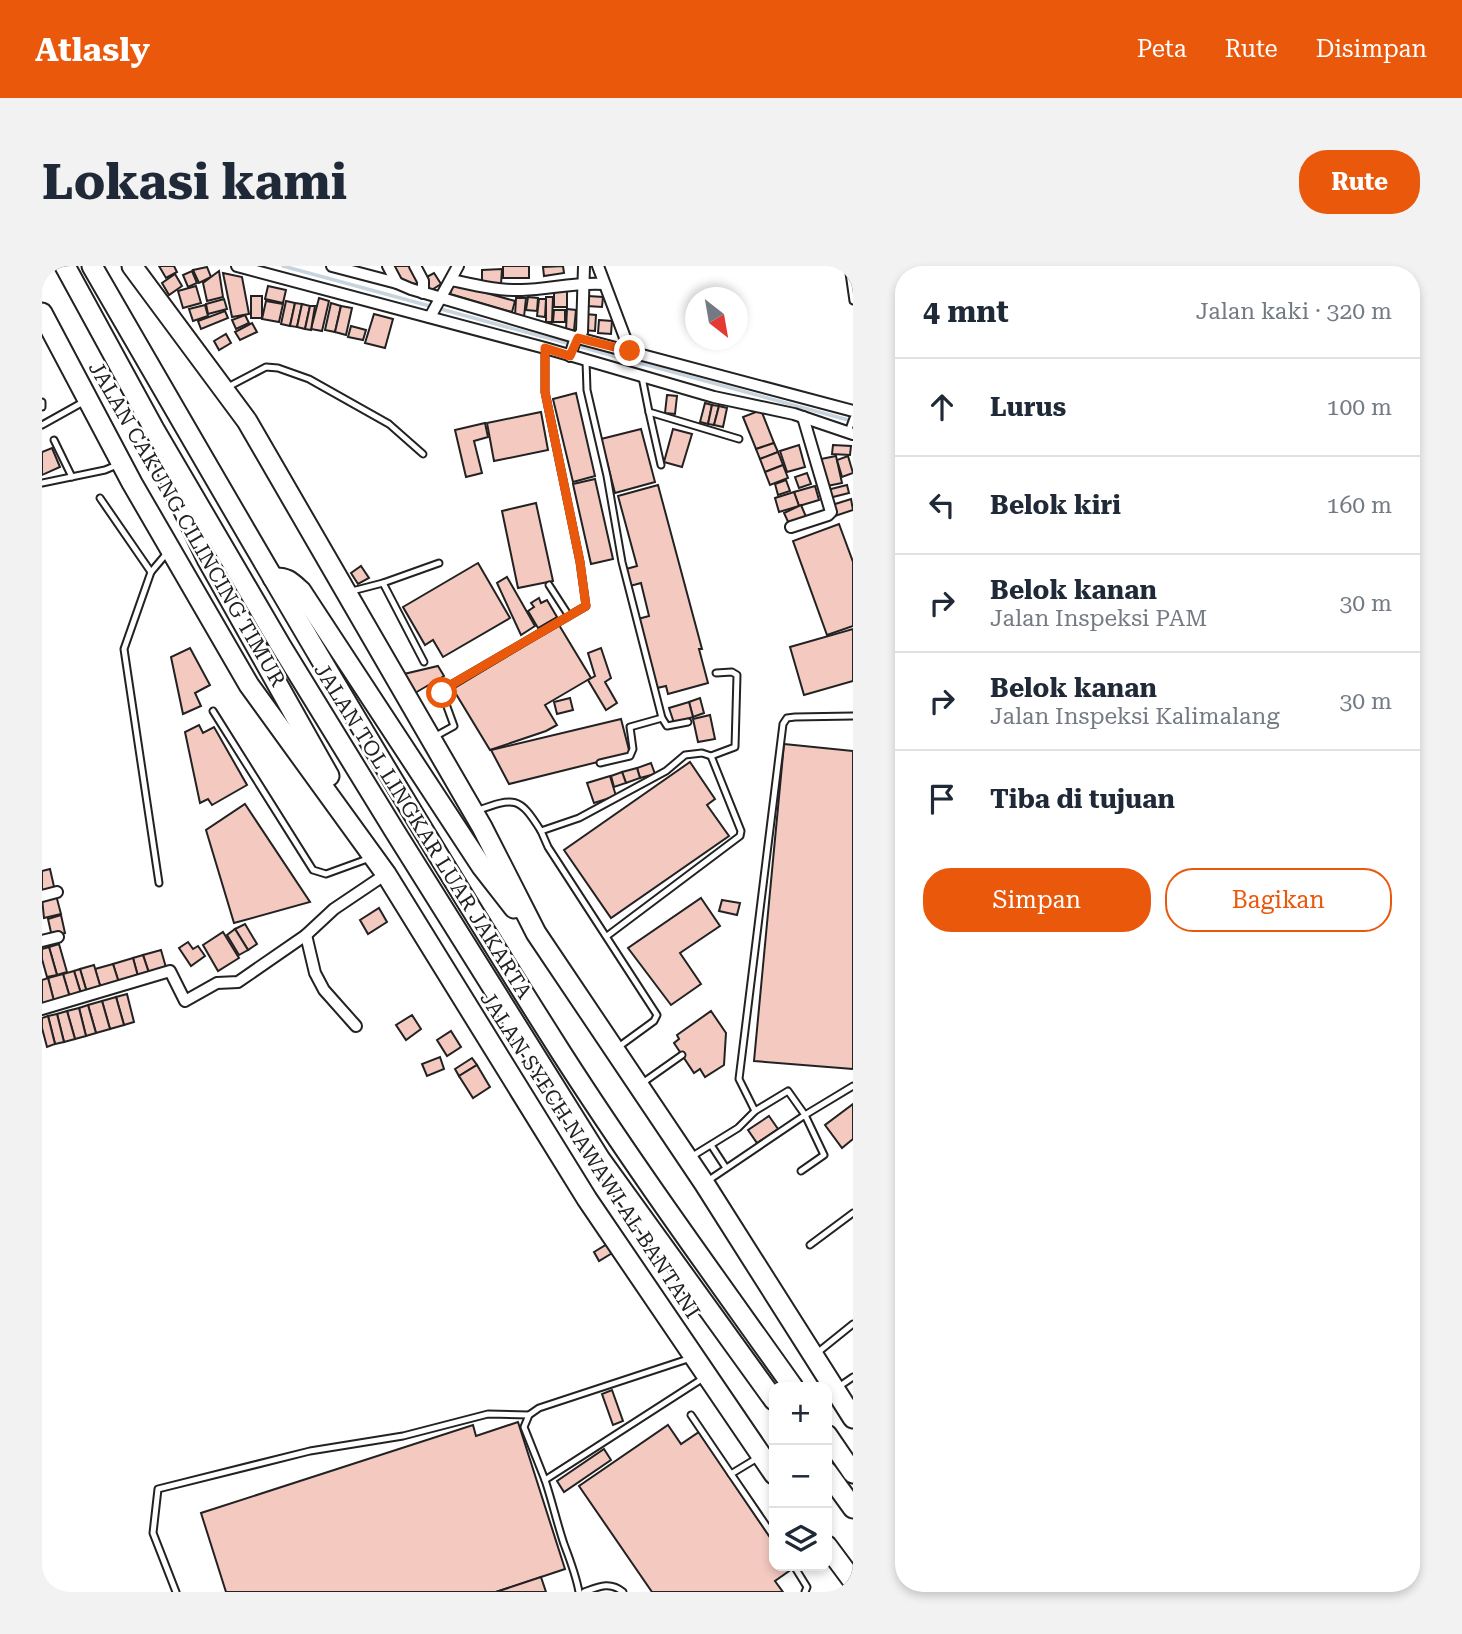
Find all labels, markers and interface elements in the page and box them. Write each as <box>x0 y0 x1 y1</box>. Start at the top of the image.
text: Atlasly <box>35 30 150 69</box>
text: Peta <box>1137 35 1187 63</box>
text: Rute <box>1225 35 1278 63</box>
text: Disimpan <box>1316 35 1427 63</box>
button: Rute <box>1299 150 1420 214</box>
text: Lokasi kami <box>42 154 347 211</box>
north arrow <box>685 287 748 350</box>
text: 4 mnt <box>923 294 1009 329</box>
text: Jalan kaki · 320 m <box>1196 298 1392 325</box>
route end <box>614 335 645 366</box>
street label: JALAN CAKUNG CILINCING TIMUR <box>84 357 290 691</box>
icon: ahead <box>923 388 961 426</box>
text: Lurus <box>990 392 1066 422</box>
text: 100 m <box>1327 394 1392 421</box>
icon: left <box>923 486 961 524</box>
text: Belok kiri <box>990 490 1121 520</box>
text: 160 m <box>1327 492 1392 519</box>
text: Belok kanan <box>990 575 1157 605</box>
icon: right <box>923 584 961 622</box>
text: 30 m <box>1339 590 1392 617</box>
text: Jalan Inspeksi PAM <box>990 605 1207 632</box>
street label: JALAN TOL LINGKAR LUAR JAKARTA <box>309 659 537 1003</box>
text: Belok kanan <box>990 673 1157 703</box>
route start <box>426 677 457 708</box>
icon: right <box>923 682 961 720</box>
text: 30 m <box>1339 688 1392 715</box>
text: Jalan Inspeksi Kalimalang <box>990 703 1279 730</box>
icon: arrive <box>923 780 961 818</box>
text: Tiba di tujuan <box>990 784 1175 814</box>
button: Simpan <box>923 868 1151 932</box>
button: Bagikan <box>1165 868 1392 932</box>
street label: JALAN SYECH NAWAWI AL BANTANI <box>475 987 705 1323</box>
map controls <box>769 1382 832 1571</box>
button: + <box>769 1382 832 1445</box>
button: − <box>769 1445 832 1508</box>
button: layers <box>769 1508 832 1571</box>

